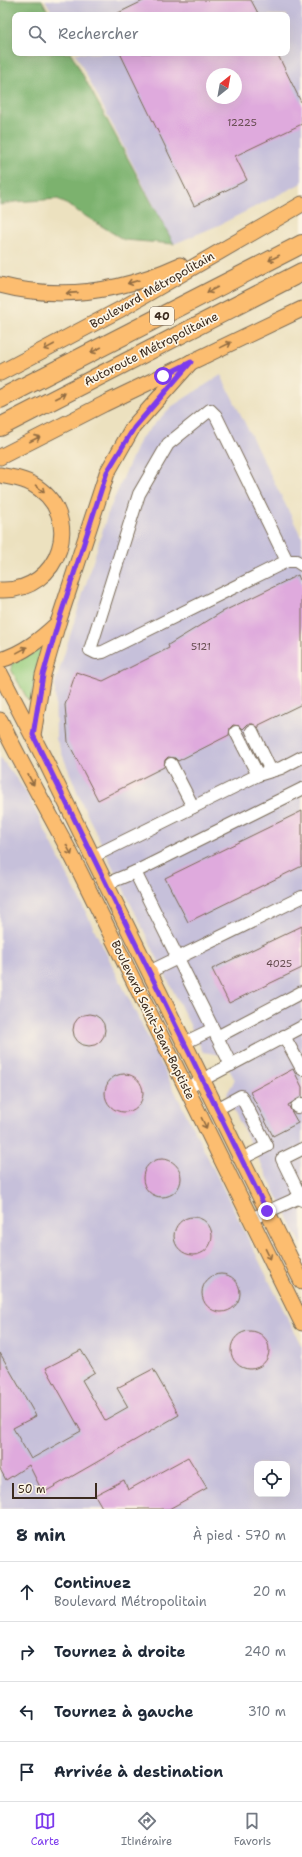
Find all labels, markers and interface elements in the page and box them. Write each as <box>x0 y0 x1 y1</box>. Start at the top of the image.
search box <box>12 12 290 56</box>
icon: search <box>26 23 48 45</box>
text: Rechercher <box>58 24 139 44</box>
north arrow <box>206 68 242 104</box>
house number: 12225 <box>227 116 257 129</box>
street label: Boulevard Métropolitain <box>87 248 217 332</box>
one-way arrow <box>268 255 280 262</box>
one-way arrow <box>127 279 140 286</box>
one-way arrow <box>206 287 218 295</box>
one-way arrow <box>66 290 79 297</box>
road number: 40 <box>150 307 174 325</box>
street label: Autoroute Métropolitaine <box>81 308 221 390</box>
one-way arrow <box>220 341 232 349</box>
one-way arrow <box>43 343 55 351</box>
one-way arrow <box>90 347 102 354</box>
route start <box>154 367 172 385</box>
one-way arrow <box>53 392 65 400</box>
one-way arrow <box>29 435 41 442</box>
one-way arrow <box>35 485 45 494</box>
house number: 5121 <box>191 640 211 653</box>
one-way arrow <box>16 646 28 654</box>
one-way arrow <box>28 774 36 786</box>
one-way arrow <box>66 843 73 855</box>
street label: Boulevard Saint-Jean-Baptiste <box>107 938 199 1102</box>
house number: 4025 <box>266 957 292 970</box>
one-way arrow <box>201 1117 208 1129</box>
route end <box>258 1202 276 1220</box>
one-way arrow <box>265 1247 272 1259</box>
map controls <box>254 1461 290 1497</box>
button: locate <box>254 1461 290 1497</box>
scale bar <box>12 1481 97 1500</box>
text: 50 m <box>18 1482 46 1497</box>
text: 8 min <box>16 1524 66 1546</box>
text: À pied · 570 m <box>193 1527 286 1544</box>
text: Continuez <box>54 1573 131 1593</box>
icon: ahead <box>16 1581 38 1603</box>
text: 20 m <box>253 1583 286 1600</box>
text: Boulevard Métropolitain <box>54 1593 207 1610</box>
icon: right <box>16 1641 38 1663</box>
text: Tournez à droite <box>54 1642 186 1662</box>
text: 240 m <box>244 1643 286 1660</box>
icon: left <box>16 1701 38 1723</box>
text: Tournez à gauche <box>54 1702 194 1722</box>
text: 310 m <box>248 1703 286 1720</box>
icon: arrive <box>16 1761 38 1783</box>
text: Arrivée à destination <box>54 1762 223 1782</box>
tab: Carte <box>31 1810 60 1849</box>
tab: Itinéraire <box>121 1810 172 1849</box>
tab: Favoris <box>234 1810 271 1849</box>

